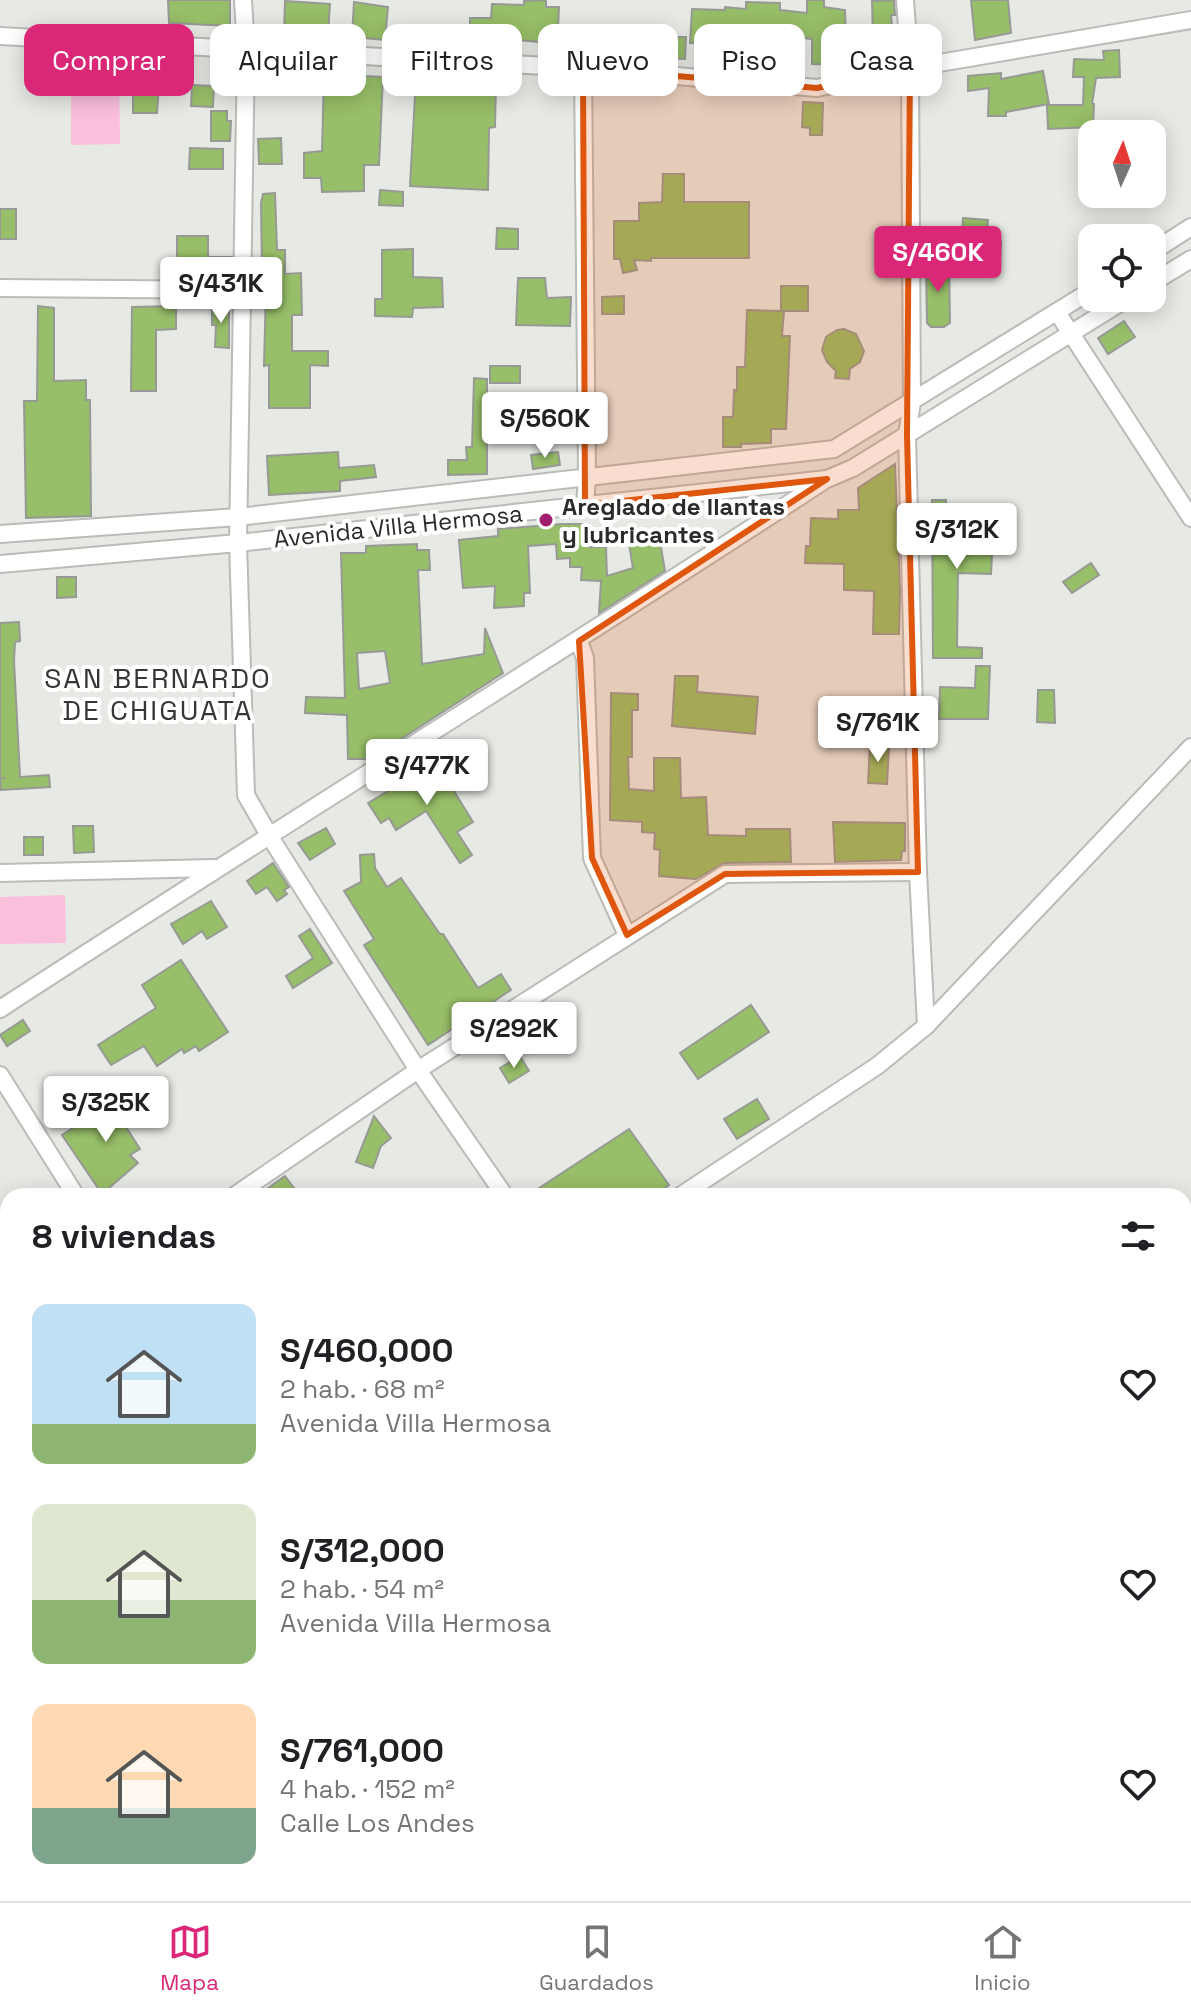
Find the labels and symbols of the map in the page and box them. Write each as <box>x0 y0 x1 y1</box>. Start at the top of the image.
north arrow <box>1078 120 1166 208</box>
pin: S/460K <box>873 226 1003 294</box>
pin: S/431K <box>156 257 286 325</box>
pin: S/560K <box>480 392 610 460</box>
place label: Areglado de llantas y lubricantes <box>562 491 785 550</box>
street label: Avenida Villa Hermosa <box>272 497 524 554</box>
pin: S/312K <box>892 503 1022 571</box>
marker: Areglado de llantas y lubricantes <box>537 511 555 529</box>
district label: SAN BERNARDO DE CHIGUATA <box>44 660 272 728</box>
pin: S/761K <box>813 696 943 764</box>
pin: S/477K <box>362 739 492 807</box>
pin: S/292K <box>449 1002 579 1070</box>
pin: S/325K <box>41 1076 171 1144</box>

